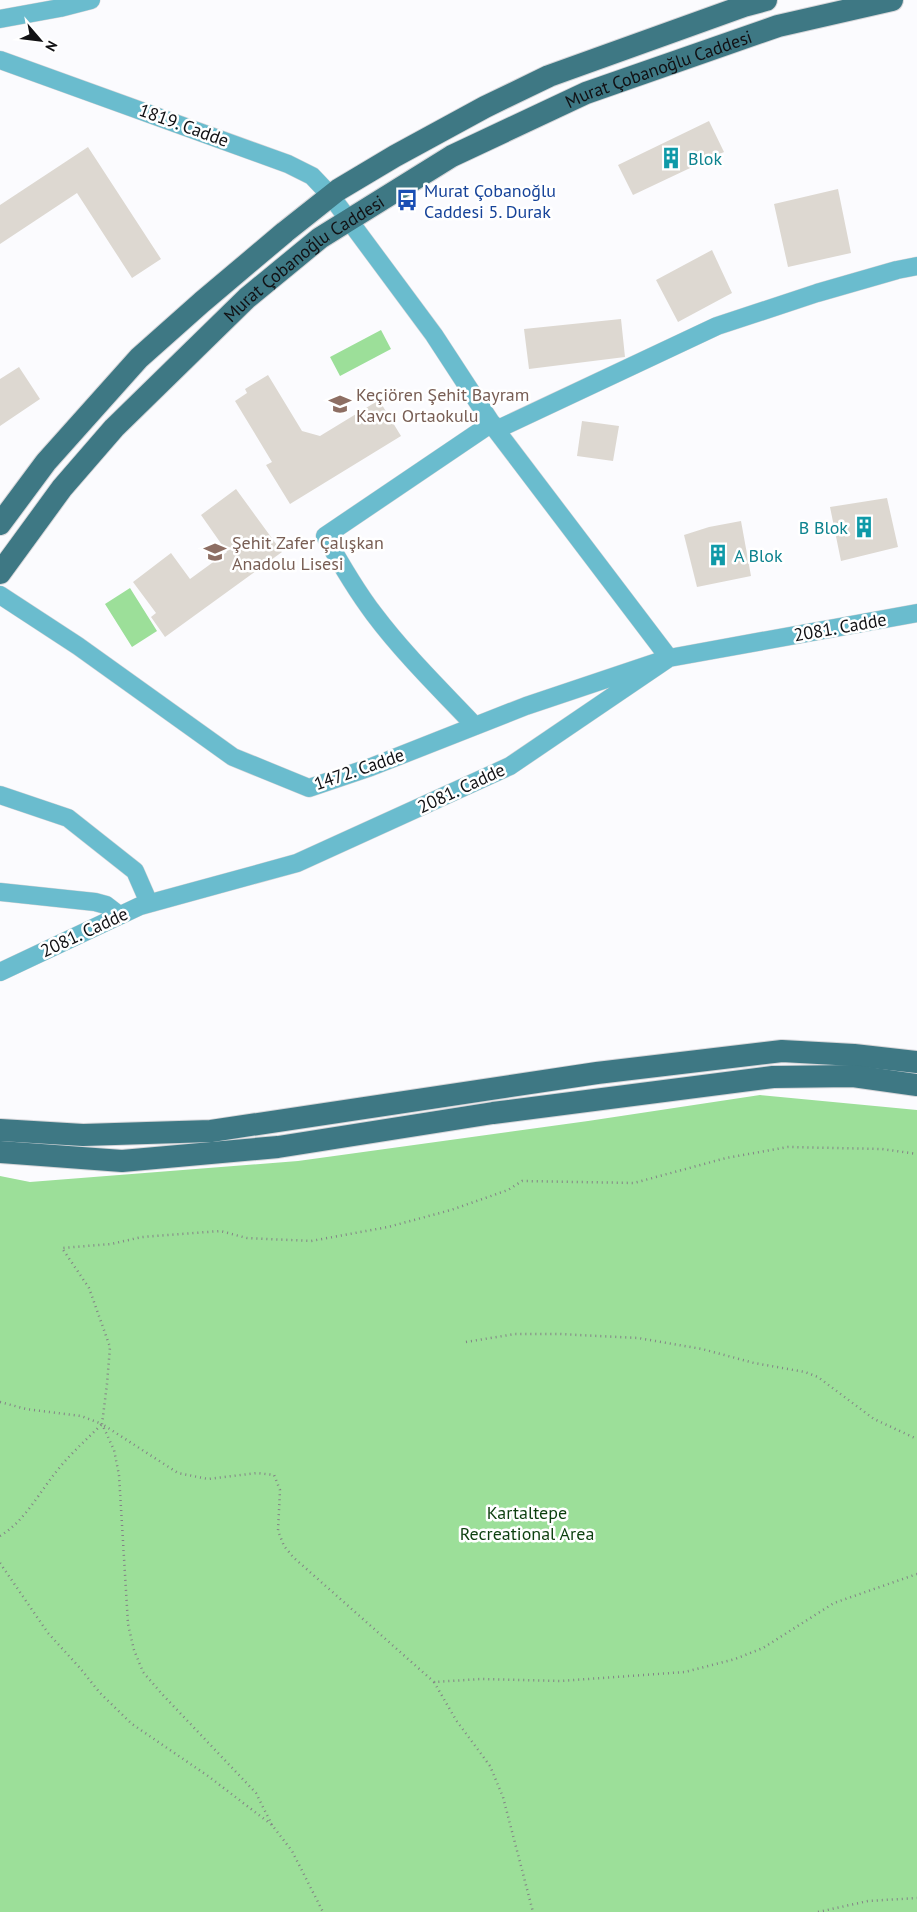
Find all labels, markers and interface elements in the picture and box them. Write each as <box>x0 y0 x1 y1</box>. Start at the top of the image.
north arrow <box>15 15 65 65</box>
street label: Murat Çobanoğlu Caddesi <box>561 25 755 113</box>
text: N <box>41 38 62 54</box>
street label: 1819. Cadde <box>136 98 232 152</box>
building icon: Blok <box>658 145 684 171</box>
place label: Blok <box>688 147 722 170</box>
place label: Murat Çobanoğlu Caddesi 5. Durak <box>424 179 556 223</box>
bus stop icon: Murat Çobanoğlu Caddesi 5. Durak <box>394 187 420 213</box>
street label: Murat Çobanoğlu Caddesi <box>218 190 388 326</box>
place label: Keçiören Şehit Bayram Kavcı Ortaokulu <box>356 383 529 427</box>
school or university icon: Keçiören Şehit Bayram Kavcı Ortaokulu <box>327 391 353 417</box>
building icon: B Blok <box>851 514 877 540</box>
place label: B Blok <box>799 516 848 539</box>
place label: Şehit Zafer Çalışkan Anadolu Lisesi <box>232 531 384 575</box>
school or university icon: Şehit Zafer Çalışkan Anadolu Lisesi <box>202 539 228 565</box>
building icon: A Blok <box>705 542 731 568</box>
place label: A Blok <box>734 544 783 567</box>
street label: 2081. Cadde <box>792 608 888 646</box>
street label: 1472. Cadde <box>311 743 407 795</box>
street label: 2081. Cadde <box>414 758 508 818</box>
street label: 2081. Cadde <box>37 902 131 962</box>
park label: Kartaltepe Recreational Area <box>460 1501 594 1545</box>

